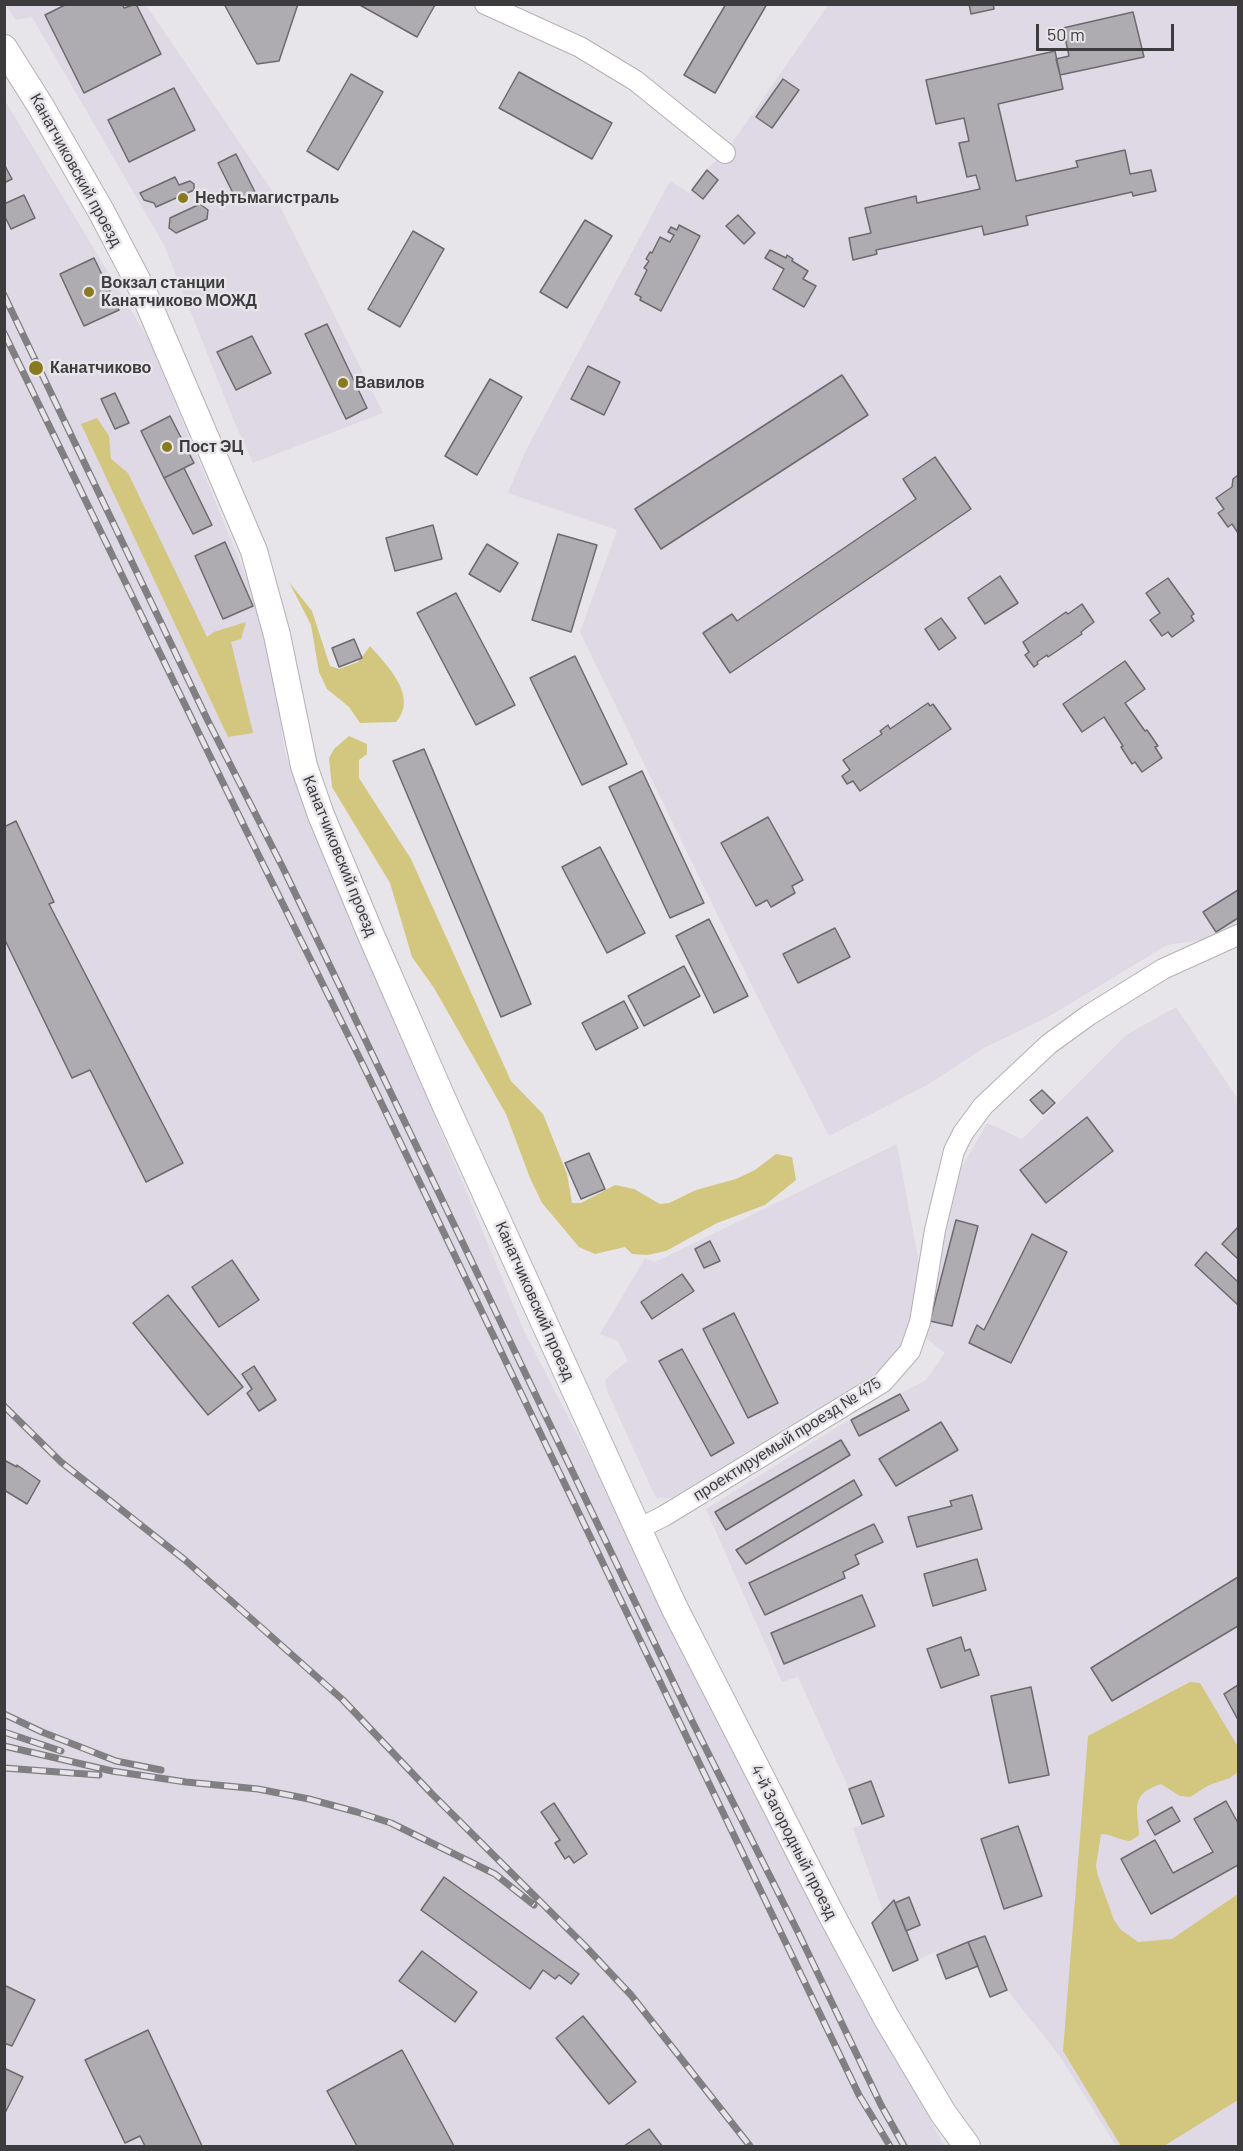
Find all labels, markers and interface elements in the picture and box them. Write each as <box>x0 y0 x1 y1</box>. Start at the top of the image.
scale bar <box>1039 12 1177 50</box>
text: 50 m <box>1047 23 1085 45</box>
street label: Канатчиковский проезд <box>26 90 126 250</box>
place label: Нефтьмагистраль <box>195 188 339 208</box>
marker: Нефтьмагистраль <box>176 191 190 205</box>
place label: Вокзал станции Канатчиково МОЖД <box>101 273 257 311</box>
marker: Вокзал станции Канатчиково МОЖД <box>82 285 96 299</box>
place label: Канатчиково <box>50 358 151 378</box>
marker: Канатчиково <box>27 359 45 377</box>
place label: Вавилов <box>355 373 425 393</box>
marker: Вавилов <box>336 376 350 390</box>
place label: Пост ЭЦ <box>179 437 243 457</box>
marker: Пост ЭЦ <box>160 440 174 454</box>
street label: Канатчиковский проезд <box>299 773 381 939</box>
street label: Канатчиковский проезд <box>491 1219 579 1383</box>
street label: проектируемый проезд № 475 <box>690 1373 884 1505</box>
street label: 4-й Загородный проезд <box>747 1762 841 1922</box>

